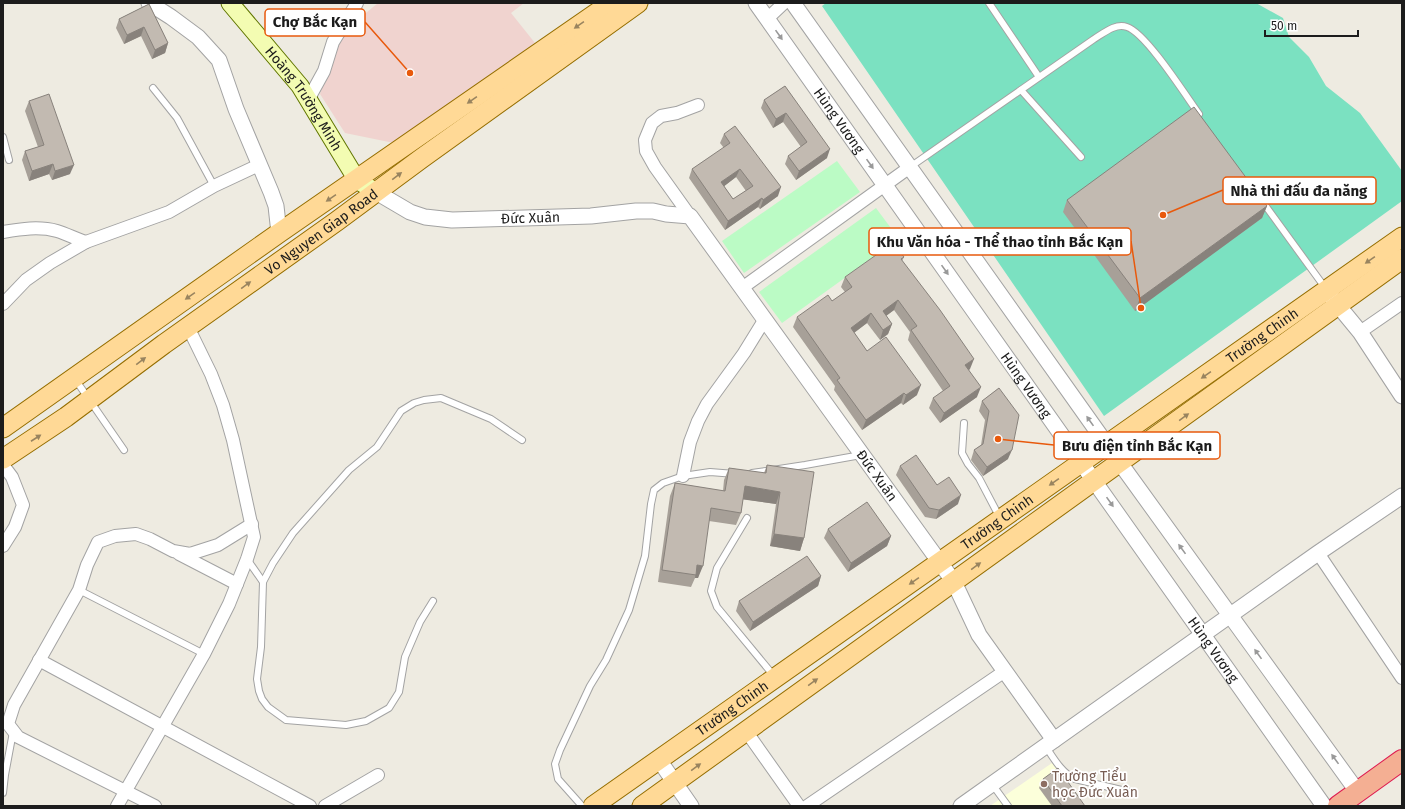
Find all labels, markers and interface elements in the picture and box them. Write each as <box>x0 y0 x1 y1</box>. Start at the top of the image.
callout: Chợ Bắc Kạn <box>265 9 365 36</box>
text: Chợ Bắc Kạn <box>273 12 357 31</box>
scale bar <box>1265 12 1358 38</box>
text: 50 m <box>1271 19 1297 33</box>
one-way arrow <box>574 21 584 29</box>
one-way arrow <box>775 30 783 40</box>
street label: Hoàng Trường Minh <box>261 43 345 154</box>
street label: Hùng Vương <box>810 85 868 158</box>
one-way arrow <box>467 96 478 104</box>
one-way arrow <box>866 158 874 169</box>
one-way arrow <box>392 172 403 181</box>
callout: Nhà thi đấu đa năng <box>1223 177 1376 204</box>
text: Nhà thi đấu đa năng <box>1231 181 1368 200</box>
street label: Vo Nguyen Giap Road <box>262 186 381 279</box>
one-way arrow <box>326 194 336 202</box>
street label: Đức Xuân <box>501 209 560 228</box>
callout: Khu Văn hóa - Thể thao tỉnh Bắc Kạn <box>869 228 1131 255</box>
text: Khu Văn hóa - Thể thao tỉnh Bắc Kạn <box>877 232 1123 251</box>
one-way arrow <box>1365 256 1375 264</box>
one-way arrow <box>941 265 949 275</box>
one-way arrow <box>241 281 251 289</box>
one-way arrow <box>185 292 195 300</box>
street label: Trường Chinh <box>1223 305 1302 367</box>
street label: Hùng Vương <box>997 349 1055 422</box>
one-way arrow <box>135 357 146 366</box>
one-way arrow <box>1201 371 1212 379</box>
one-way arrow <box>1178 412 1189 421</box>
one-way arrow <box>1086 415 1094 426</box>
callout: Bưu điện tỉnh Bắc Kạn <box>1054 432 1220 459</box>
one-way arrow <box>30 434 41 441</box>
text: Bưu điện tỉnh Bắc Kạn <box>1062 436 1212 455</box>
street label: Đức Xuân <box>852 447 901 505</box>
one-way arrow <box>1049 478 1060 486</box>
street label: Trường Chinh <box>958 491 1037 553</box>
one-way arrow <box>1106 496 1114 507</box>
one-way arrow <box>1178 543 1186 554</box>
one-way arrow <box>971 562 981 570</box>
one-way arrow <box>908 576 919 585</box>
street label: Hùng Vương <box>1184 614 1242 687</box>
one-way arrow <box>1255 649 1263 659</box>
street label: Trường Chinh <box>693 677 772 740</box>
one-way arrow <box>808 678 818 686</box>
one-way arrow <box>1330 754 1339 765</box>
one-way arrow <box>691 763 702 771</box>
place label: Trường Tiểu học Đức Xuân <box>1052 767 1138 801</box>
marker: Trường Tiểu học Đức Xuân <box>1039 779 1049 789</box>

